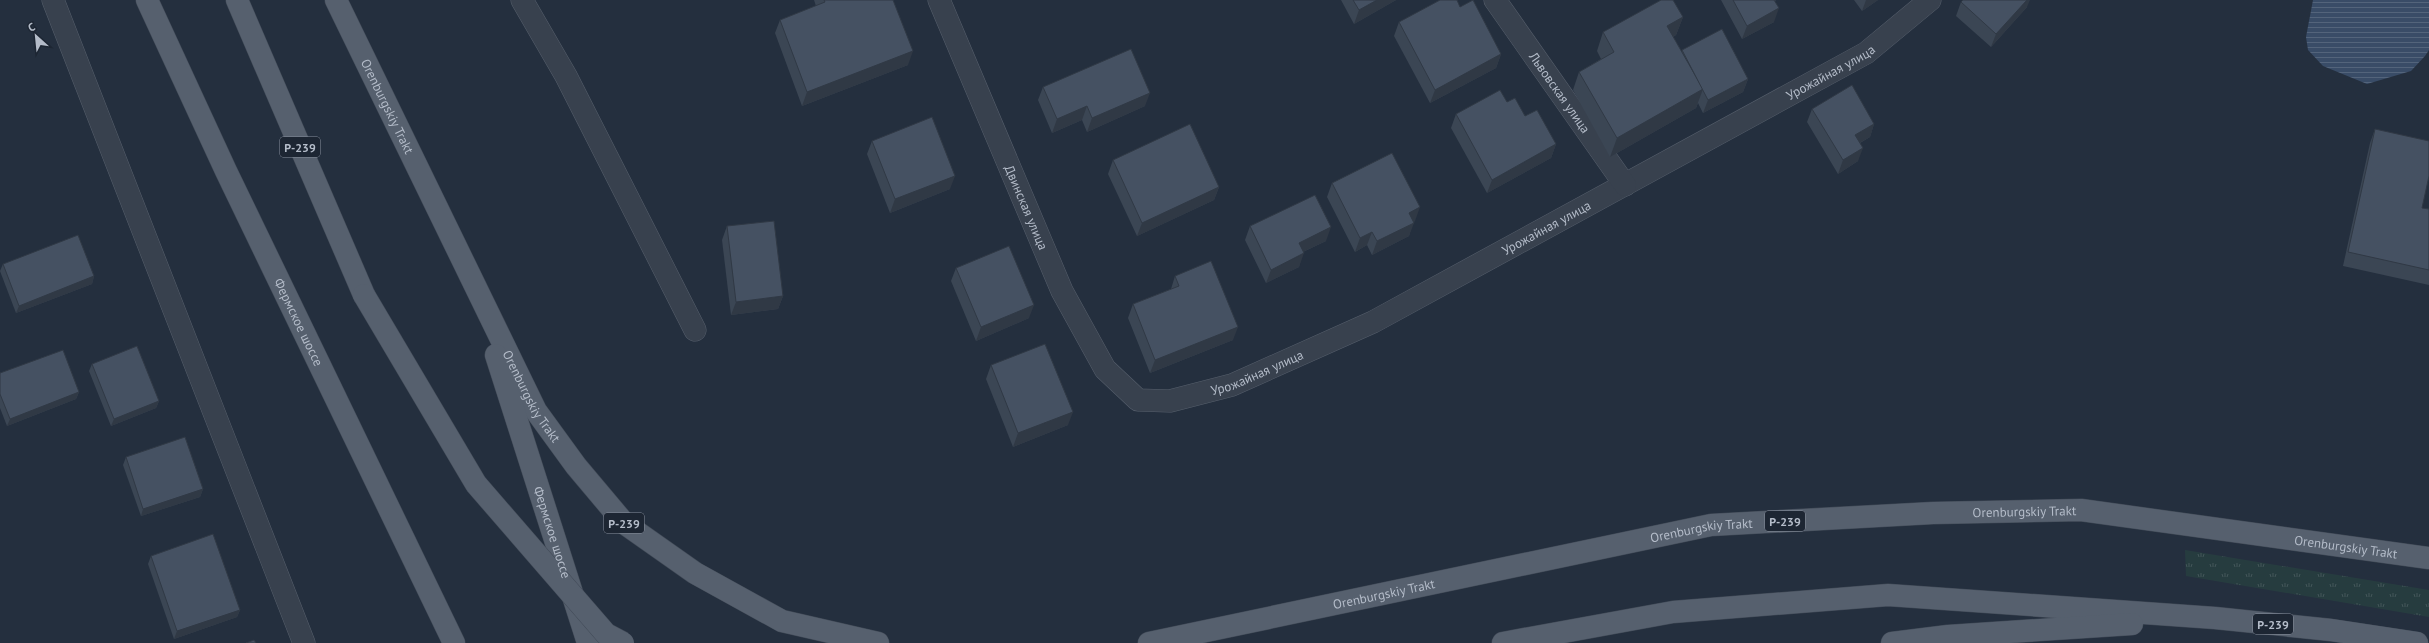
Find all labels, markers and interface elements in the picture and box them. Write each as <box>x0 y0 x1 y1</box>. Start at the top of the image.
north arrow <box>16 16 56 56</box>
text: С <box>26 19 37 35</box>
street label: Урожайная улица <box>1783 41 1878 103</box>
street label: Львовская улица <box>1525 48 1594 136</box>
street label: Orenburgskiy Trakt <box>357 56 418 157</box>
road number: Р-239 <box>280 137 320 157</box>
street label: Двинская улица <box>1001 162 1052 252</box>
street label: Урожайная улица <box>1499 196 1594 259</box>
street label: Фермское шоссе <box>270 275 327 369</box>
street label: Урожайная улица <box>1209 346 1306 399</box>
street label: Orenburgskiy Trakt <box>499 347 565 446</box>
street label: Фермское шоссе <box>530 484 575 580</box>
street label: Orenburgskiy Trakt <box>1972 502 2077 521</box>
road number: Р-239 <box>1765 511 1805 531</box>
road number: Р-239 <box>604 513 644 533</box>
street label: Orenburgskiy Trakt <box>1648 514 1754 546</box>
street label: Orenburgskiy Trakt <box>2293 531 2399 562</box>
street label: Orenburgskiy Trakt <box>1331 575 1437 613</box>
road number: Р-239 <box>2253 614 2293 634</box>

